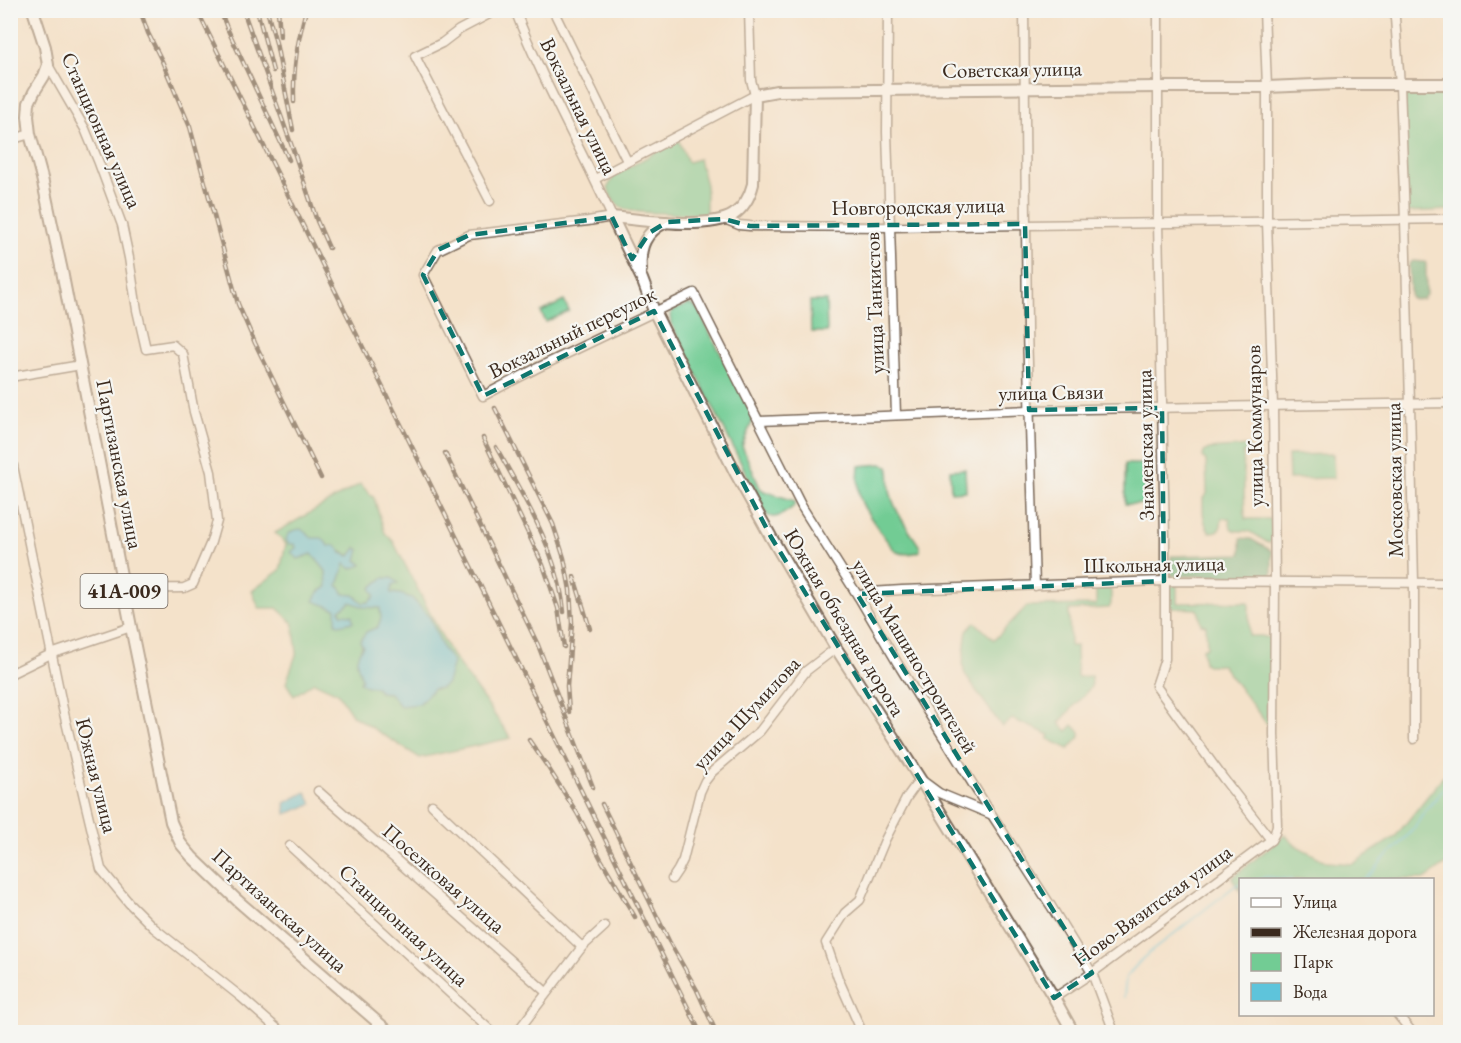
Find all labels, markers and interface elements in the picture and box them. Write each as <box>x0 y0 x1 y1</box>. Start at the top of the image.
street label: Вокзальная улица <box>534 33 624 180</box>
street label: Станционная улица <box>56 48 149 213</box>
street label: Советская улица <box>942 54 1083 84</box>
street label: Новгородская улица <box>831 191 1006 221</box>
street label: улица Танкистов <box>858 231 890 374</box>
street label: Вокзальный переулок <box>484 280 660 384</box>
street label: улица Коммунаров <box>1239 345 1269 507</box>
street label: Знаменская улица <box>1130 369 1160 521</box>
street label: Партизанская улица <box>90 377 150 552</box>
street label: улица Связи <box>998 378 1104 406</box>
street label: Московская улица <box>1379 402 1409 558</box>
street label: Южная объездная дорога <box>778 523 912 722</box>
street label: Школьная улица <box>1083 549 1226 579</box>
street label: улица Машиностроителей <box>846 554 984 758</box>
road number: 41А-009 <box>80 574 168 608</box>
street label: улица Шумилова <box>686 650 806 776</box>
street label: Южная улица <box>70 714 125 836</box>
street label: Поселковая улица <box>377 817 511 939</box>
street label: Ново-Вязитская улица <box>1067 838 1238 972</box>
street label: Партизанская улица <box>207 842 354 978</box>
street label: Станционная улица <box>333 858 475 993</box>
legend <box>1239 878 1434 1016</box>
text: Улица <box>1292 890 1338 913</box>
text: Железная дорога <box>1292 920 1418 943</box>
text: Парк <box>1293 950 1333 973</box>
text: Вода <box>1293 980 1328 1003</box>

